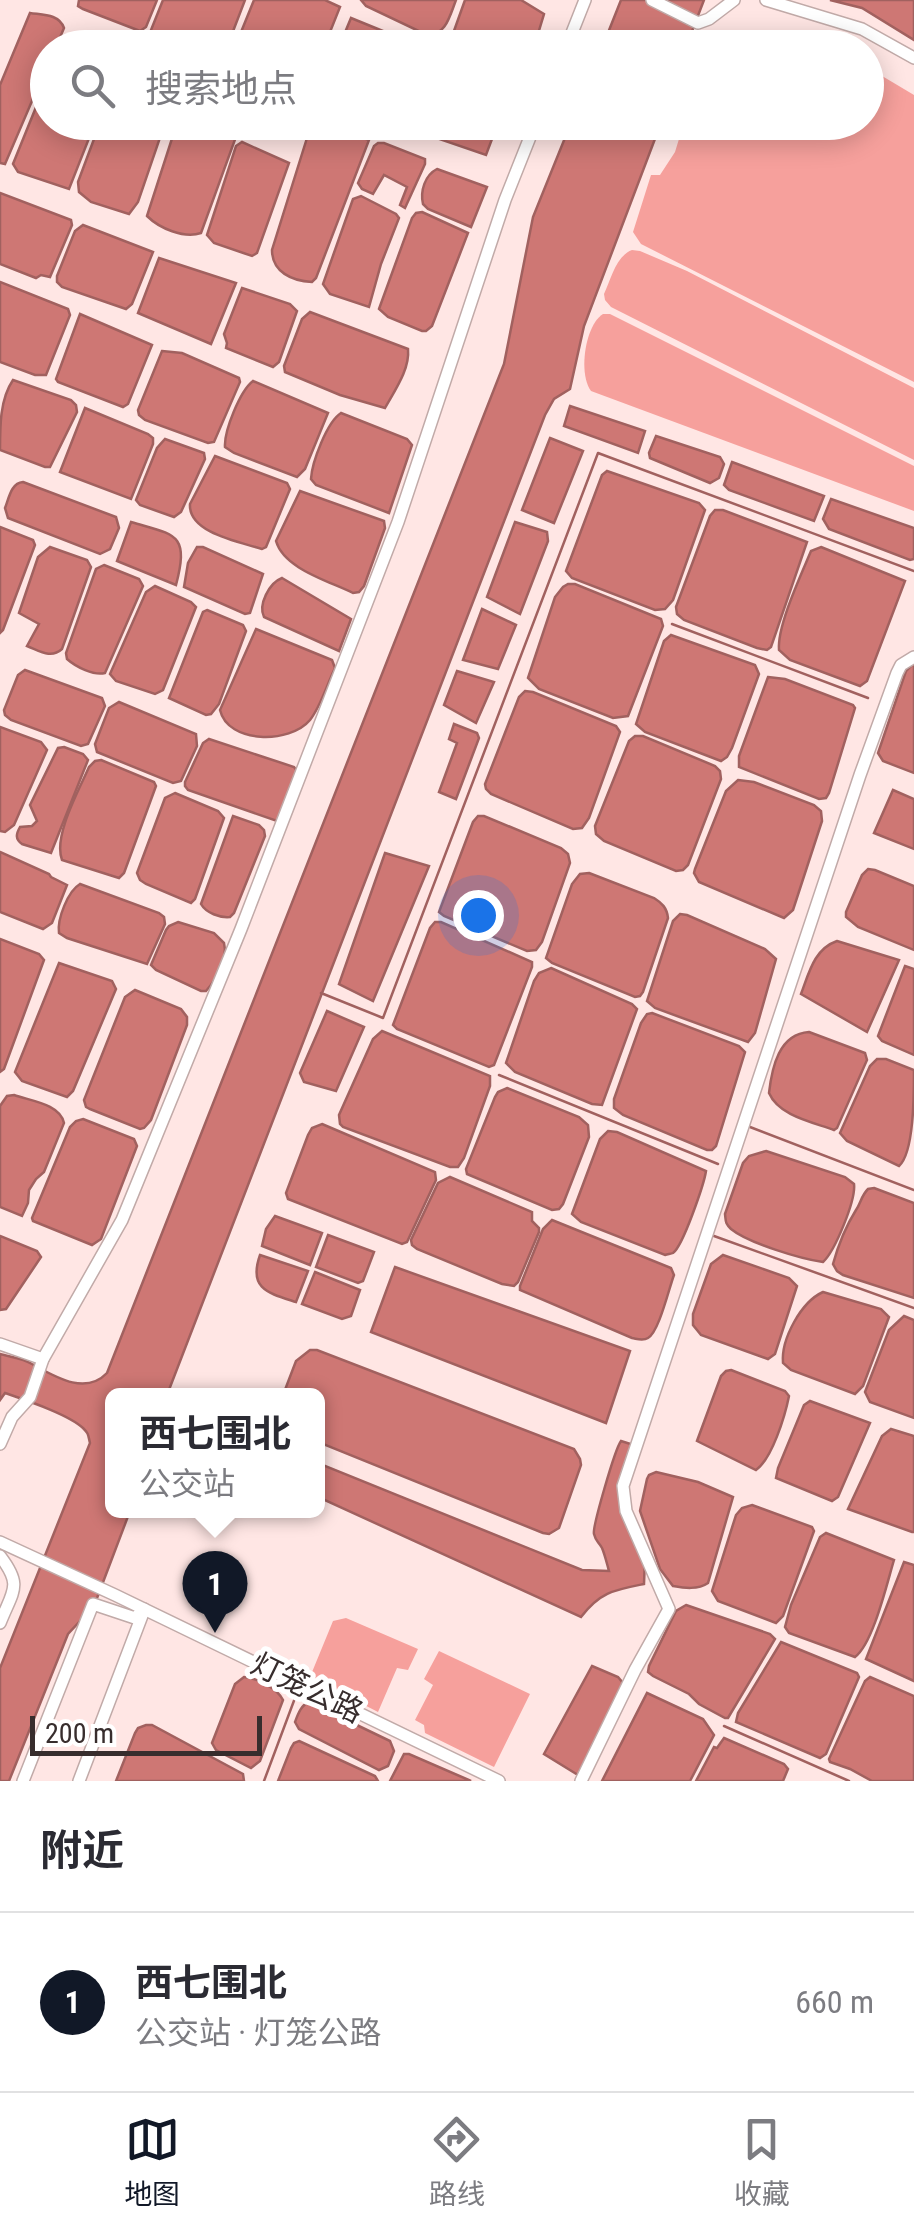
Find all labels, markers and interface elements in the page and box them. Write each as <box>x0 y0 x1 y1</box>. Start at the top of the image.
search box <box>30 30 884 140</box>
icon: search <box>65 58 120 113</box>
text: 搜索地点 <box>145 67 297 111</box>
your location <box>453 890 504 941</box>
popup <box>105 1388 325 1518</box>
text: 西七围北 <box>139 1412 291 1456</box>
text: 公交站 <box>139 1465 235 1503</box>
pin: 1 <box>182 1550 248 1633</box>
street label: 灯笼公路 <box>246 1646 369 1730</box>
scale bar <box>30 1711 262 1756</box>
text: 200 m <box>45 1717 114 1750</box>
text: 附近 <box>40 1826 124 1875</box>
text: 西七围北 <box>135 1961 287 2005</box>
text: 1 <box>64 1983 81 2021</box>
text: 660 m <box>795 1983 874 2021</box>
text: 公交站 · 灯笼公路 <box>135 2014 382 2052</box>
tab: 地图 <box>124 2112 180 2212</box>
tab: 路线 <box>429 2112 485 2212</box>
tab: 收藏 <box>734 2112 790 2212</box>

